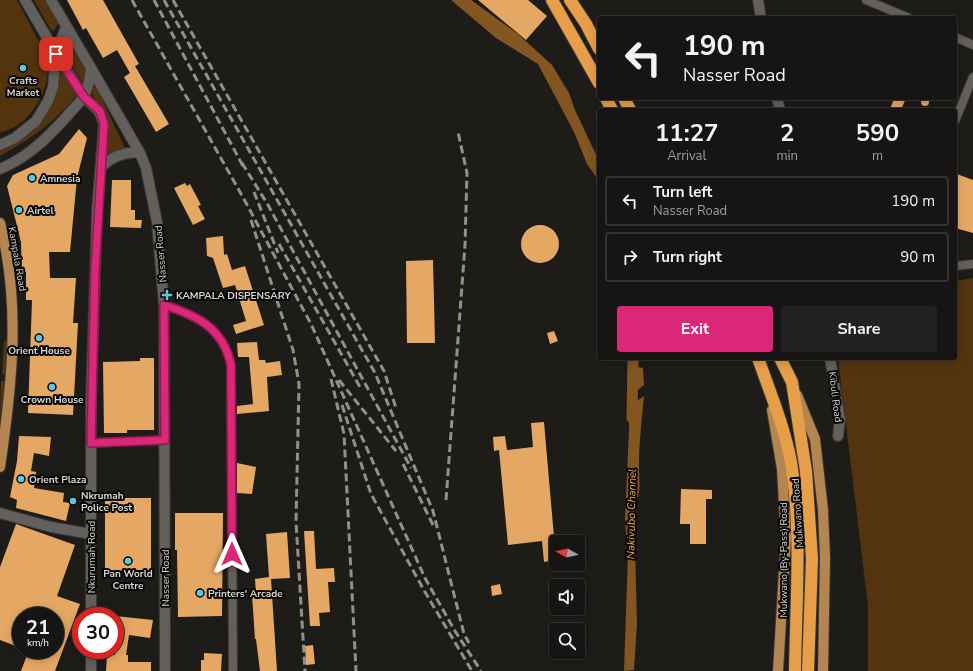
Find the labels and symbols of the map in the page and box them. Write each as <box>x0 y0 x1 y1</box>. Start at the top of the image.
pin <box>39 37 73 71</box>
marker: Crafts Market <box>18 63 28 73</box>
place label: Crafts Market <box>7 74 39 100</box>
place label: Amnesia <box>40 172 80 186</box>
marker: Amnesia <box>27 173 37 183</box>
place label: Airtel <box>27 204 54 218</box>
marker: Airtel <box>14 205 24 215</box>
street label: Nasser Road <box>152 225 170 283</box>
street label: Kampala Road <box>4 226 30 293</box>
marker: KAMPALA DISPENSARY <box>161 289 173 301</box>
place label: KAMPALA DISPENSARY <box>176 289 292 303</box>
marker: Orient House <box>34 333 44 343</box>
place label: Orient House <box>8 344 70 358</box>
street label: Kibuli Road <box>825 371 845 424</box>
marker: Crown House <box>47 382 57 392</box>
place label: Crown House <box>21 393 84 407</box>
water label: Nakivubo Channel <box>623 469 640 559</box>
place label: Orient Plaza <box>29 473 86 487</box>
marker: Orient Plaza <box>16 474 26 484</box>
street label: Mukwano Road <box>789 478 807 548</box>
place label: Nkrumah Police Post <box>81 489 132 515</box>
marker: Nkrumah Police Post <box>68 496 78 506</box>
street label: Mukwano (By-Pass) Road <box>777 502 791 618</box>
street label: Nkurumah Road <box>85 521 99 593</box>
position arrow <box>211 533 253 575</box>
north arrow <box>549 535 585 571</box>
street label: Nasser Road <box>159 549 173 607</box>
marker: Pan World Centre <box>123 556 133 566</box>
place label: Pan World Centre <box>103 567 153 593</box>
place label: Printers' Arcade <box>208 587 283 601</box>
marker: Printers' Arcade <box>195 588 205 598</box>
speed limit sign: 30 <box>72 607 124 659</box>

